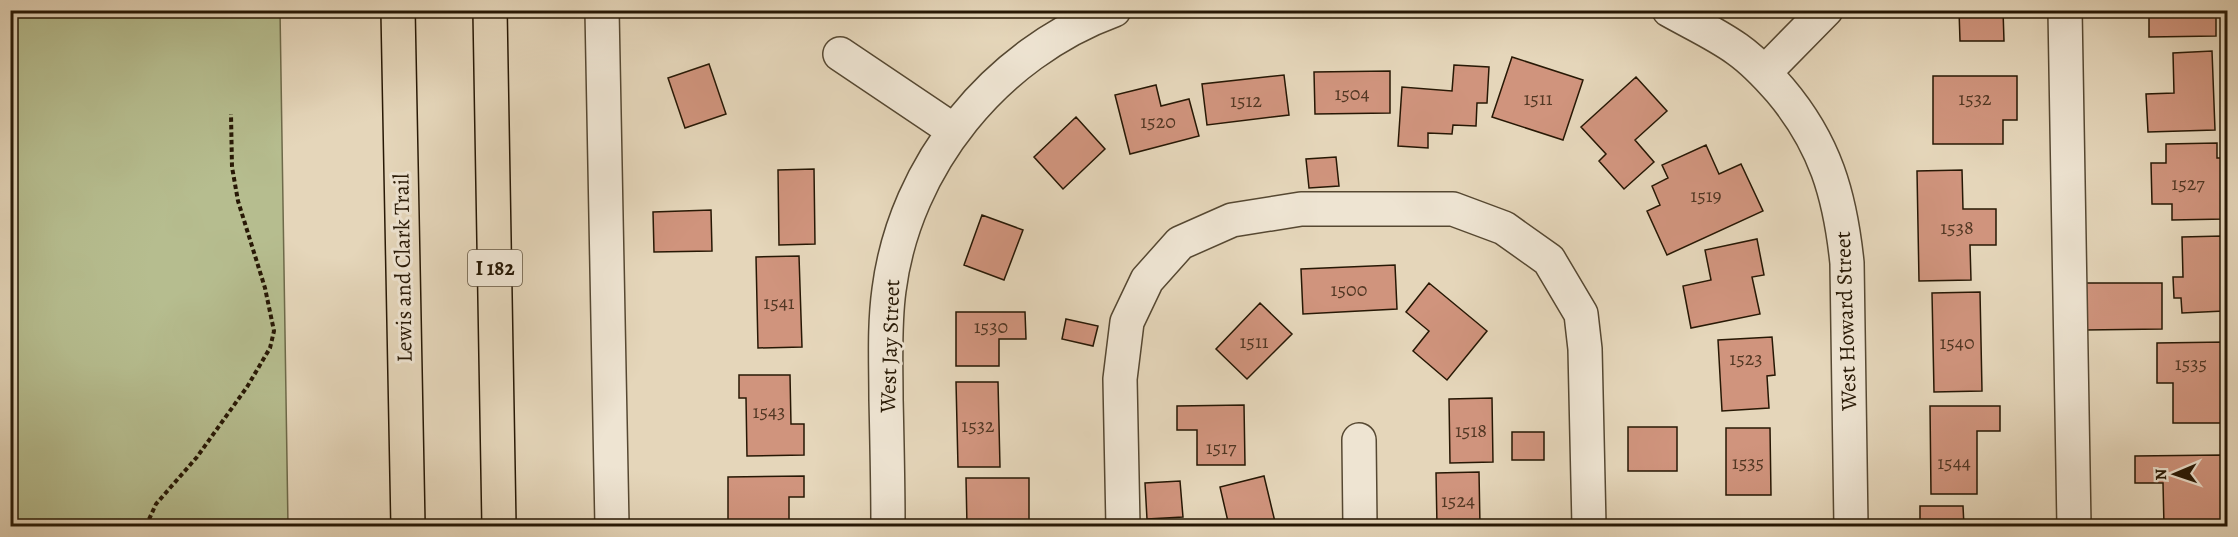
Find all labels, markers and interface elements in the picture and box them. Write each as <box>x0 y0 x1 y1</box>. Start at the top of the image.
house number: 1504 <box>1334 80 1370 107</box>
house number: 1511 <box>1523 85 1553 112</box>
house number: 1532 <box>1958 85 1992 112</box>
house number: 1512 <box>1230 87 1262 114</box>
house number: 1520 <box>1140 108 1176 135</box>
house number: 1527 <box>2171 170 2205 197</box>
street label: Lewis and Clark Trail <box>386 173 420 363</box>
house number: 1519 <box>1690 182 1722 209</box>
house number: 1538 <box>1940 214 1974 241</box>
street label: West Howard Street <box>1828 231 1864 412</box>
road number: I 182 <box>468 250 522 286</box>
house number: 1500 <box>1331 276 1367 303</box>
street label: West Jay Street <box>873 279 907 414</box>
house number: 1541 <box>763 289 795 316</box>
house number: 1530 <box>974 313 1008 340</box>
house number: 1511 <box>1239 328 1269 355</box>
house number: 1540 <box>1939 329 1975 356</box>
house number: 1523 <box>1729 345 1763 372</box>
house number: 1535 <box>2175 350 2207 377</box>
house number: 1543 <box>753 398 785 425</box>
house number: 1532 <box>961 412 995 439</box>
house number: 1518 <box>1455 417 1487 444</box>
house number: 1517 <box>1206 434 1237 461</box>
north arrow <box>2145 444 2205 504</box>
house number: 1535 <box>1732 449 1764 476</box>
house number: 1544 <box>1937 449 1971 476</box>
text: N <box>2150 468 2172 481</box>
house number: 1524 <box>1441 487 1475 514</box>

